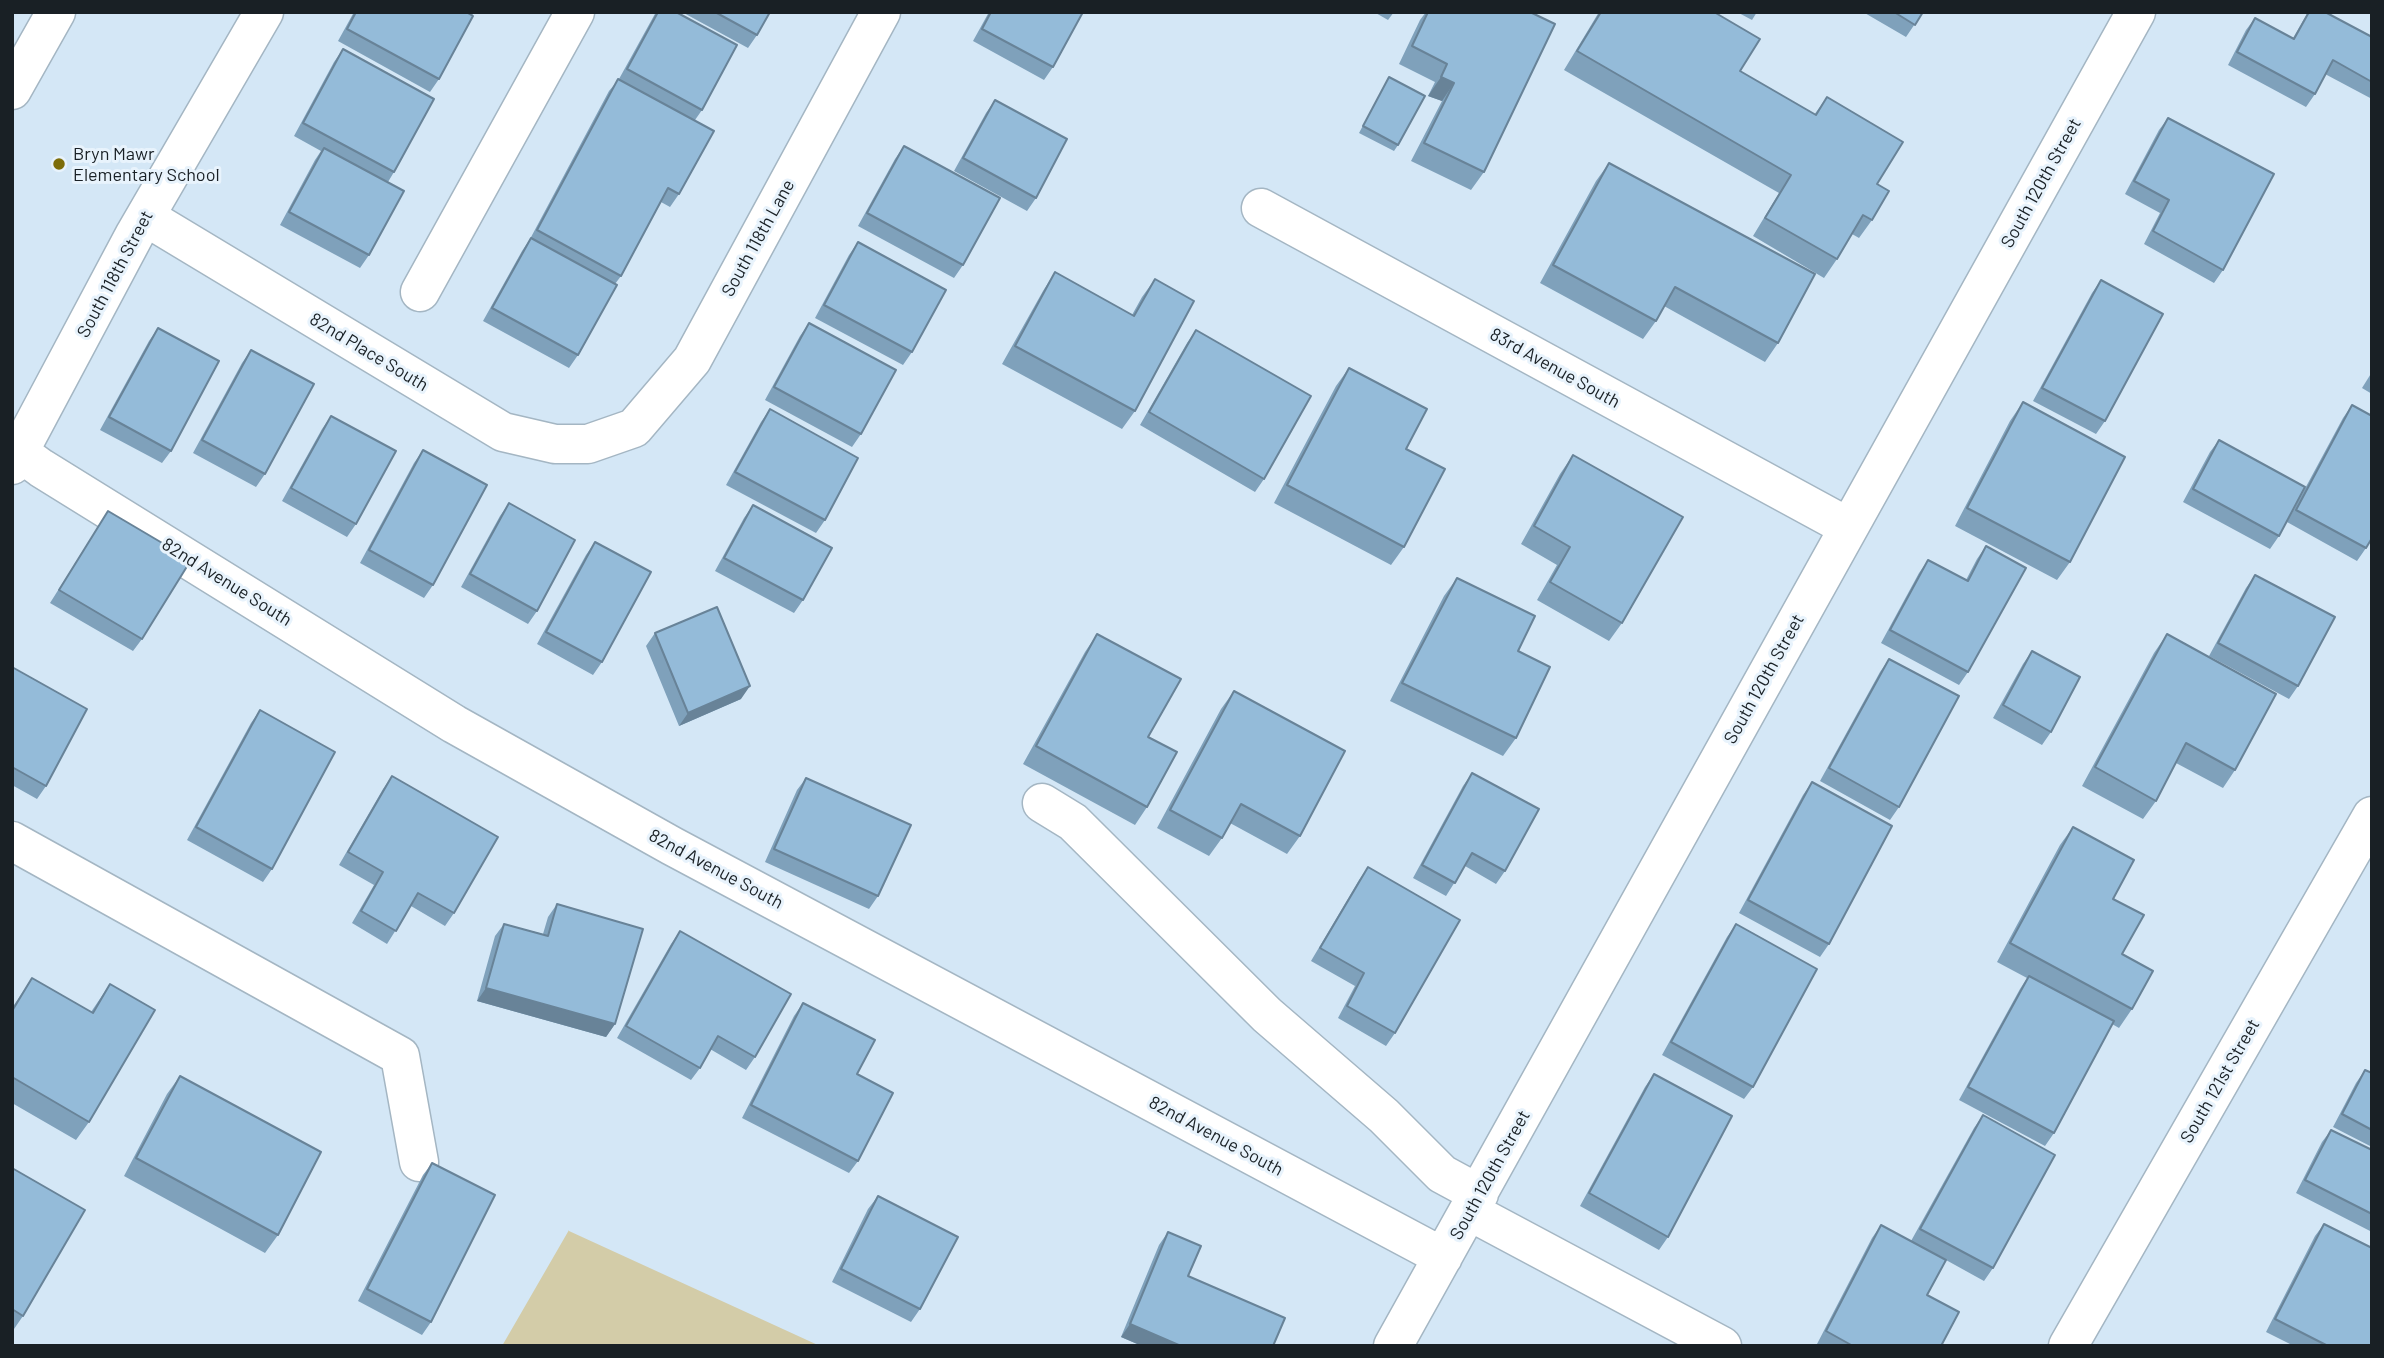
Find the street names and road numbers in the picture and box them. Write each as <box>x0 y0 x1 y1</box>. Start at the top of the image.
street label: South 120th Street <box>1996 114 2086 252</box>
street label: South 118th Lane <box>717 176 799 300</box>
street label: South 118th Street <box>72 207 158 341</box>
street label: 82nd Place South <box>306 308 432 396</box>
street label: 83rd Avenue South <box>1486 323 1624 413</box>
street label: 82nd Avenue South <box>158 533 296 631</box>
street label: South 120th Street <box>1719 610 1809 748</box>
street label: 82nd Avenue South <box>645 824 787 914</box>
street label: South 121st Street <box>2176 1015 2264 1147</box>
street label: 82nd Avenue South <box>1145 1091 1287 1181</box>
street label: South 120th Street <box>1445 1106 1535 1244</box>

